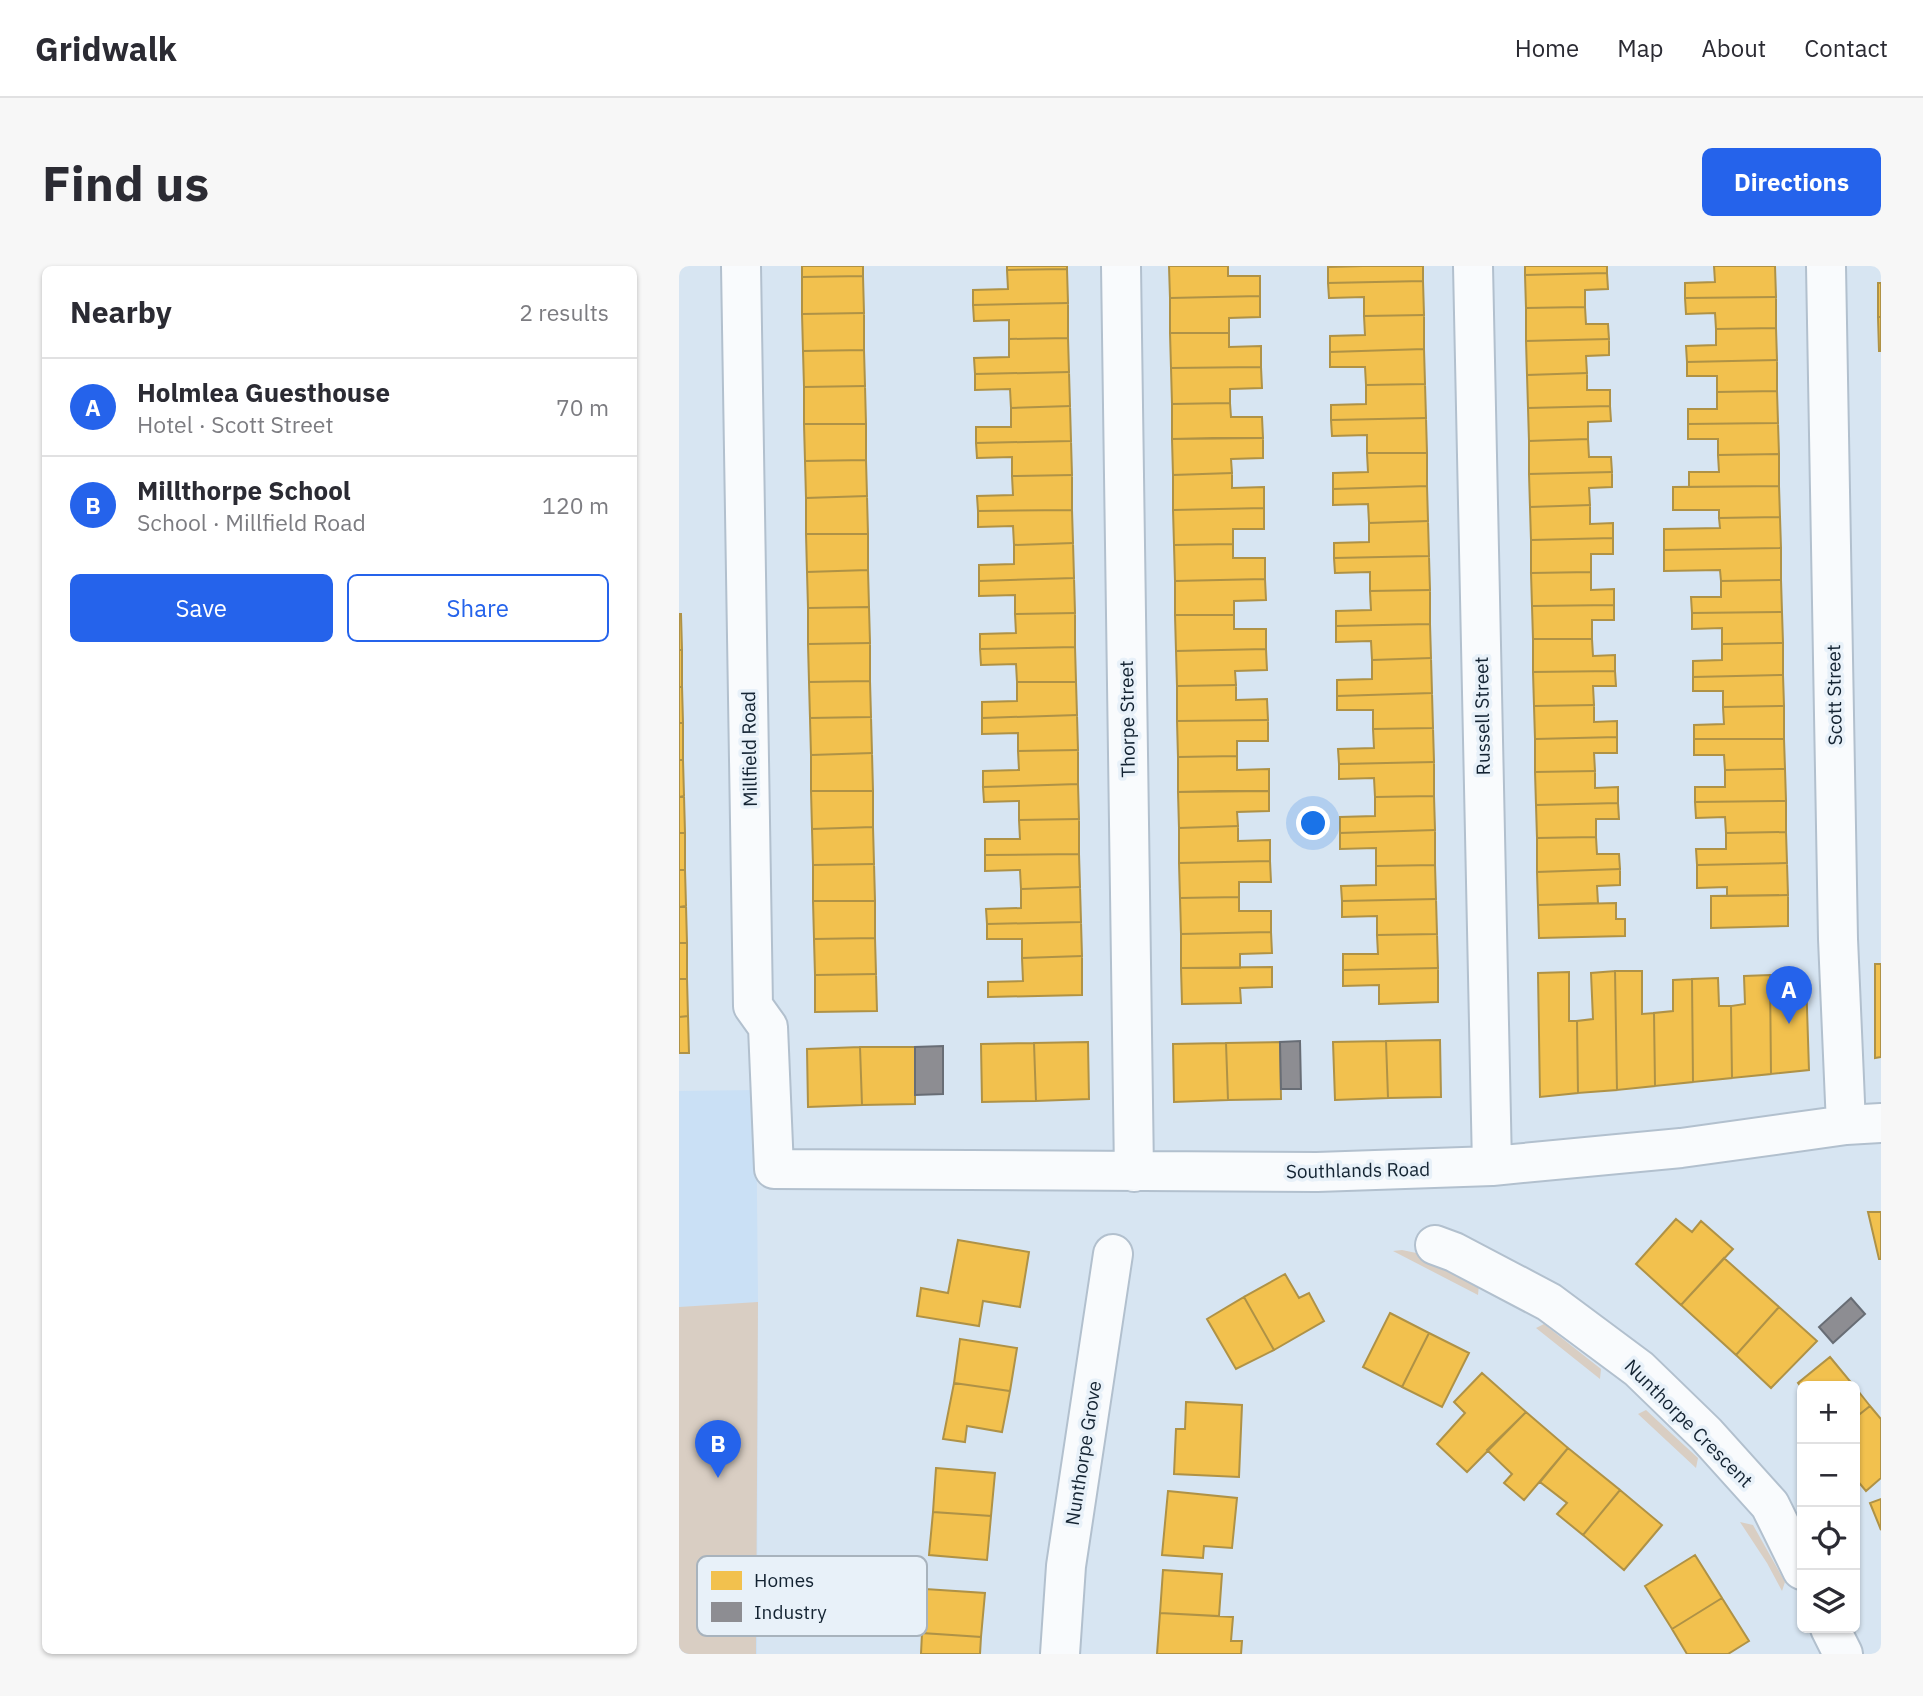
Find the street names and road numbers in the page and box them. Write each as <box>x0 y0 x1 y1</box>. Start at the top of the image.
street label: Scott Street <box>1821 644 1847 746</box>
street label: Russell Street <box>1469 656 1495 776</box>
street label: Thorpe Street <box>1114 660 1140 778</box>
street label: Millfield Road <box>736 691 762 807</box>
street label: Southlands Road <box>1286 1157 1430 1183</box>
street label: Nunthorpe Crescent <box>1620 1354 1758 1492</box>
street label: Nunthorpe Grove <box>1060 1379 1106 1527</box>

